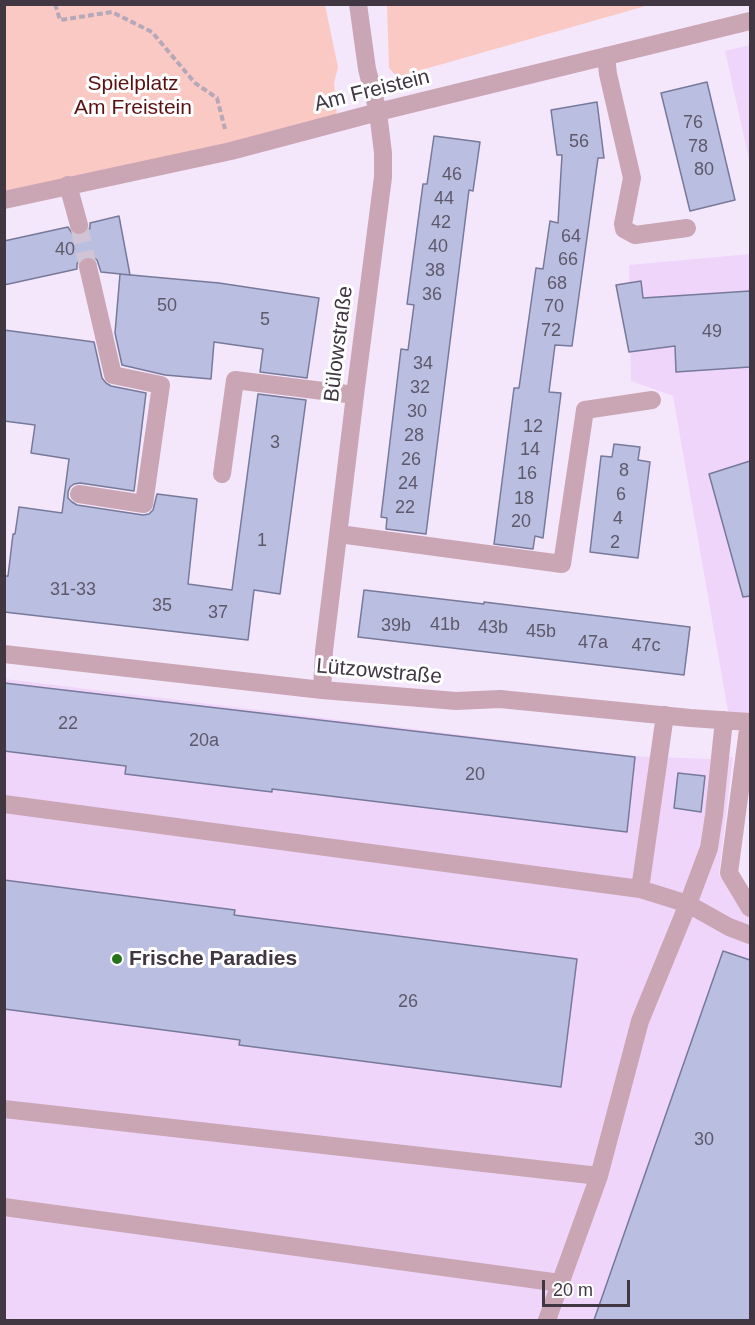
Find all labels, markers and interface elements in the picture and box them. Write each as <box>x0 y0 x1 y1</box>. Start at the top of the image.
street label: Am Freistein <box>312 65 432 117</box>
park label: Spielplatz Am Freistein <box>74 71 192 121</box>
house number: 76 <box>683 112 703 134</box>
house number: 56 <box>569 131 589 153</box>
house number: 78 <box>688 136 708 158</box>
house number: 80 <box>694 159 714 181</box>
house number: 46 <box>442 164 462 186</box>
house number: 44 <box>434 188 454 210</box>
house number: 42 <box>431 212 451 234</box>
house number: 64 <box>561 226 581 248</box>
house number: 40 <box>428 236 448 258</box>
house number: 40 <box>55 239 75 261</box>
house number: 66 <box>558 249 578 271</box>
house number: 38 <box>425 260 445 282</box>
house number: 68 <box>547 273 567 295</box>
house number: 36 <box>422 284 442 306</box>
street label: Bülowstraße <box>319 285 359 403</box>
house number: 50 <box>157 295 177 317</box>
house number: 70 <box>544 296 564 318</box>
house number: 5 <box>260 309 270 331</box>
house number: 72 <box>541 320 561 342</box>
house number: 49 <box>702 321 722 343</box>
house number: 34 <box>413 353 433 375</box>
house number: 32 <box>410 377 430 399</box>
house number: 30 <box>407 401 427 423</box>
house number: 12 <box>523 416 543 438</box>
house number: 28 <box>404 425 424 447</box>
house number: 3 <box>270 432 280 454</box>
house number: 14 <box>520 439 540 461</box>
house number: 26 <box>401 449 421 471</box>
house number: 8 <box>619 460 629 482</box>
house number: 16 <box>517 463 537 485</box>
house number: 24 <box>398 473 418 495</box>
house number: 6 <box>616 484 626 506</box>
house number: 18 <box>514 488 534 510</box>
house number: 22 <box>395 497 415 519</box>
house number: 4 <box>613 508 623 530</box>
house number: 20 <box>511 511 531 533</box>
house number: 1 <box>257 530 267 552</box>
house number: 2 <box>610 532 620 554</box>
house number: 31-33 <box>50 579 96 601</box>
house number: 35 <box>152 595 172 617</box>
house number: 37 <box>208 602 228 624</box>
house number: 41b <box>430 614 460 636</box>
house number: 39b <box>381 615 411 637</box>
house number: 43b <box>478 617 508 639</box>
house number: 45b <box>526 621 556 643</box>
house number: 47a <box>578 632 608 654</box>
house number: 47c <box>631 635 661 657</box>
street label: Lützowstraße <box>315 654 443 690</box>
house number: 22 <box>58 713 78 735</box>
house number: 20a <box>189 730 219 752</box>
house number: 20 <box>465 764 485 786</box>
place label: Frische Paradies <box>129 946 297 972</box>
marker: Frische Paradies <box>110 952 124 966</box>
house number: 26 <box>398 991 418 1013</box>
house number: 30 <box>694 1129 714 1151</box>
scale bar <box>545 1268 634 1306</box>
text: 20 m <box>553 1280 593 1300</box>

